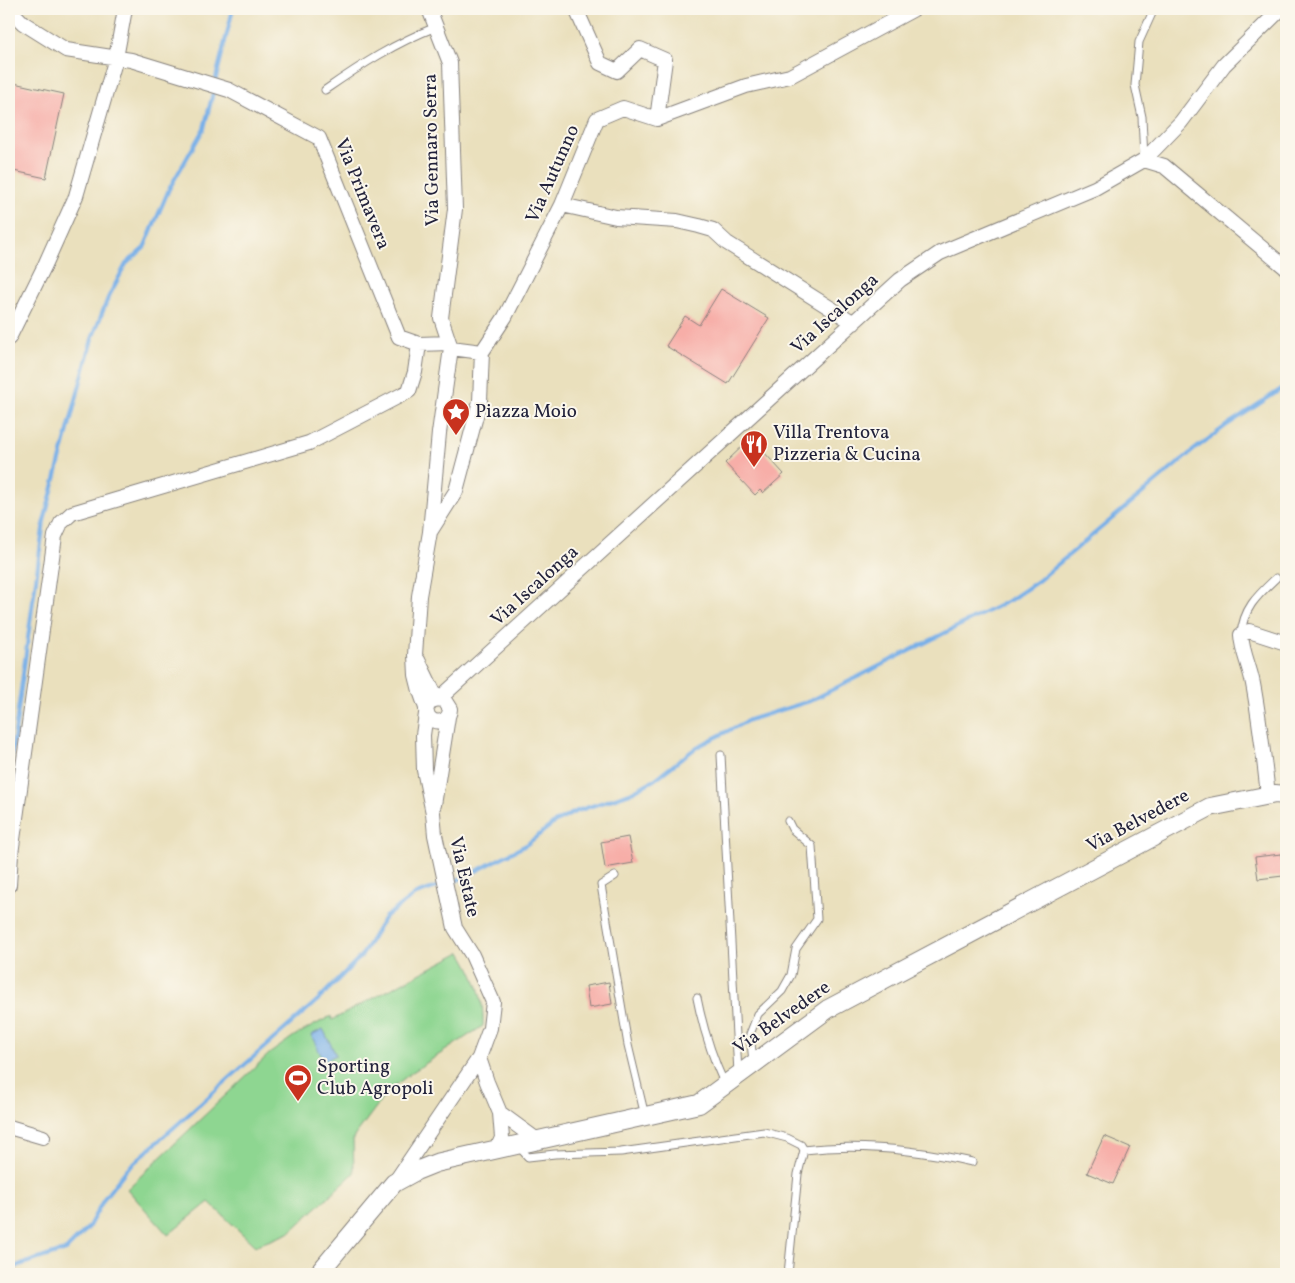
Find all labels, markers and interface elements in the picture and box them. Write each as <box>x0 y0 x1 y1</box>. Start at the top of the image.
street label: Via Gennaro Serra <box>418 73 446 227</box>
street label: Via Autunno <box>520 121 586 227</box>
street label: Via Primavera <box>328 135 396 253</box>
street label: Via Iscalonga <box>785 267 885 361</box>
place icon: Piazza Moio <box>441 397 471 436</box>
place label: Piazza Moio <box>475 399 577 425</box>
place label: Villa Trentova Pizzeria & Cucina <box>773 420 921 468</box>
restaurant icon: Villa Trentova Pizzeria & Cucina <box>739 429 769 468</box>
street label: Via Iscalonga <box>485 539 585 633</box>
street label: Via Belvedere <box>1082 783 1194 859</box>
street label: Via Estate <box>442 834 486 920</box>
street label: Via Belvedere <box>728 975 836 1061</box>
place label: Sporting Club Agropoli <box>317 1054 434 1102</box>
sports icon: Sporting Club Agropoli <box>283 1063 313 1102</box>

